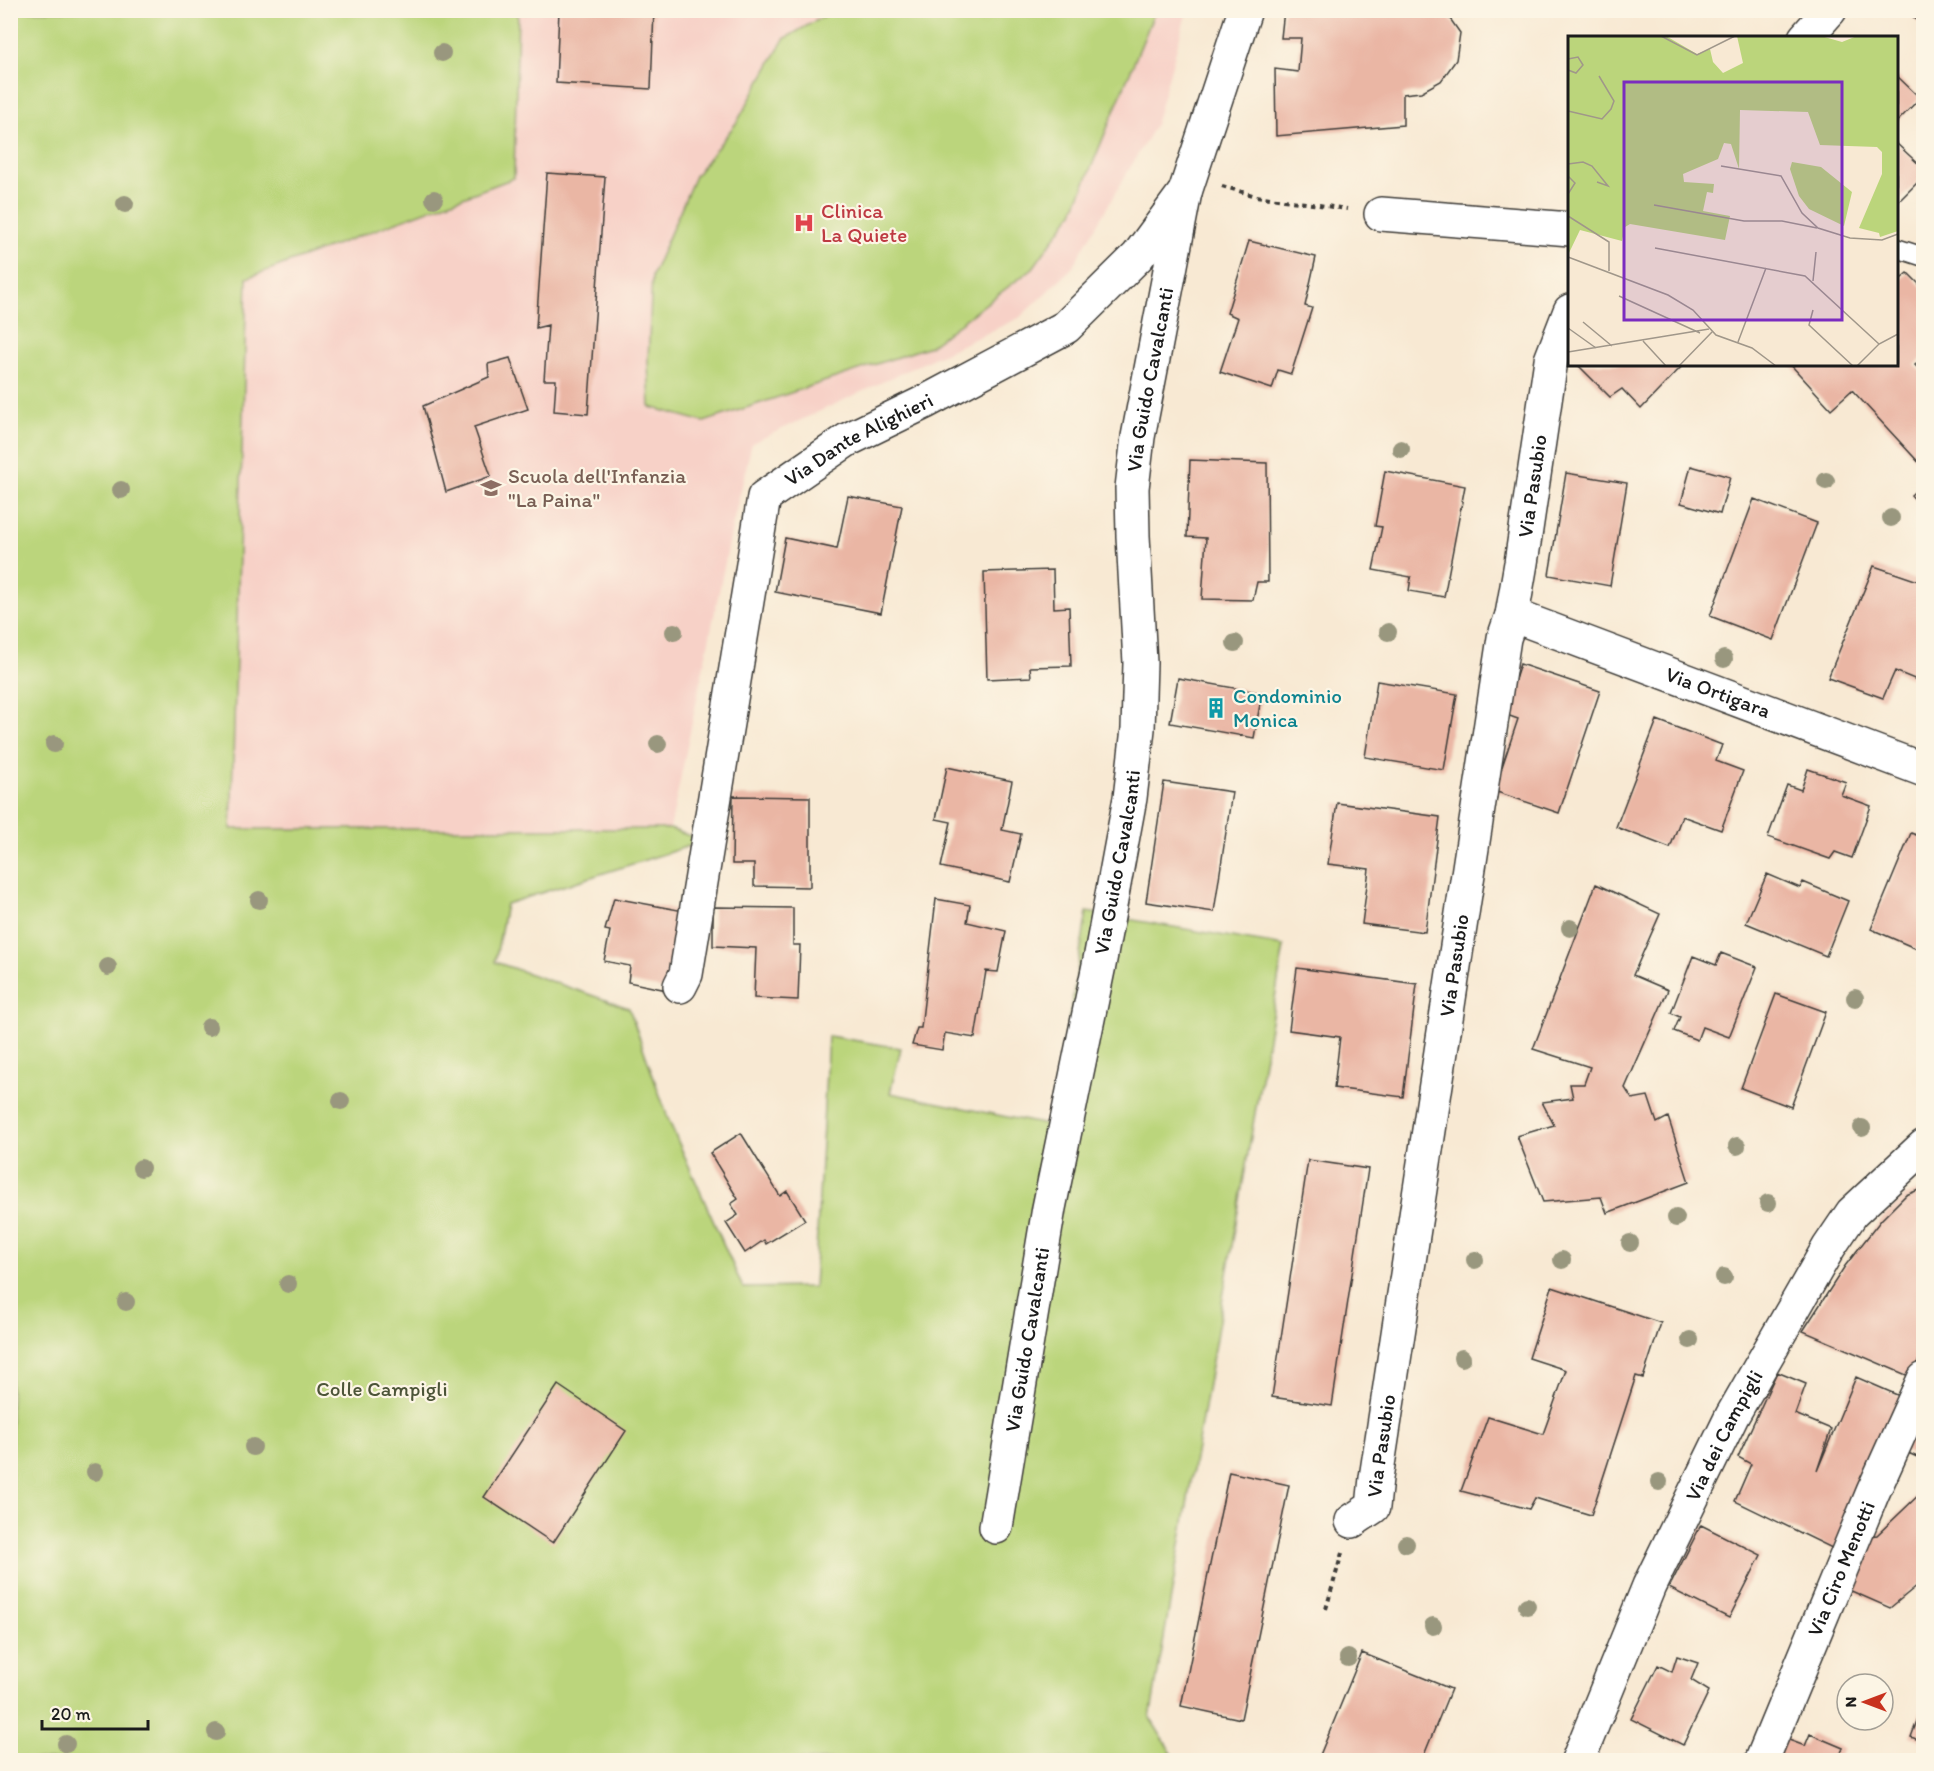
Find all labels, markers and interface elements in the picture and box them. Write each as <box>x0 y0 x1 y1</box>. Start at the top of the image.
inset map <box>1568 36 1898 366</box>
place label: Clinica La Quiete <box>821 198 907 247</box>
hospital icon: Clinica La Quiete <box>792 211 816 235</box>
street label: Via Guido Cavalcanti <box>1121 285 1178 473</box>
street label: Via Dante Alighieri <box>780 387 937 491</box>
street label: Via Pasubio <box>1512 433 1552 539</box>
place label: Scuola dell'Infanzia "La Paina" <box>508 463 686 512</box>
school or university icon: Scuola dell'Infanzia "La Paina" <box>479 476 503 500</box>
street label: Via Ortigara <box>1662 661 1774 723</box>
place label: Condominio Monica <box>1233 683 1342 732</box>
building icon: Condominio Monica <box>1204 696 1228 720</box>
street label: Via Guido Cavalcanti <box>1088 768 1145 956</box>
street label: Via Pasubio <box>1433 912 1474 1018</box>
street label: Via Guido Cavalcanti <box>999 1245 1054 1434</box>
street label: Via dei Campigli <box>1679 1365 1768 1505</box>
park label: Colle Campigli <box>316 1376 448 1401</box>
street label: Via Pasubio <box>1361 1393 1401 1498</box>
street label: Via Ciro Menotti <box>1802 1497 1880 1640</box>
north arrow <box>1835 1672 1895 1732</box>
scale bar <box>42 1693 148 1731</box>
text: N <box>1841 1697 1860 1707</box>
text: 20 m <box>51 1703 91 1725</box>

